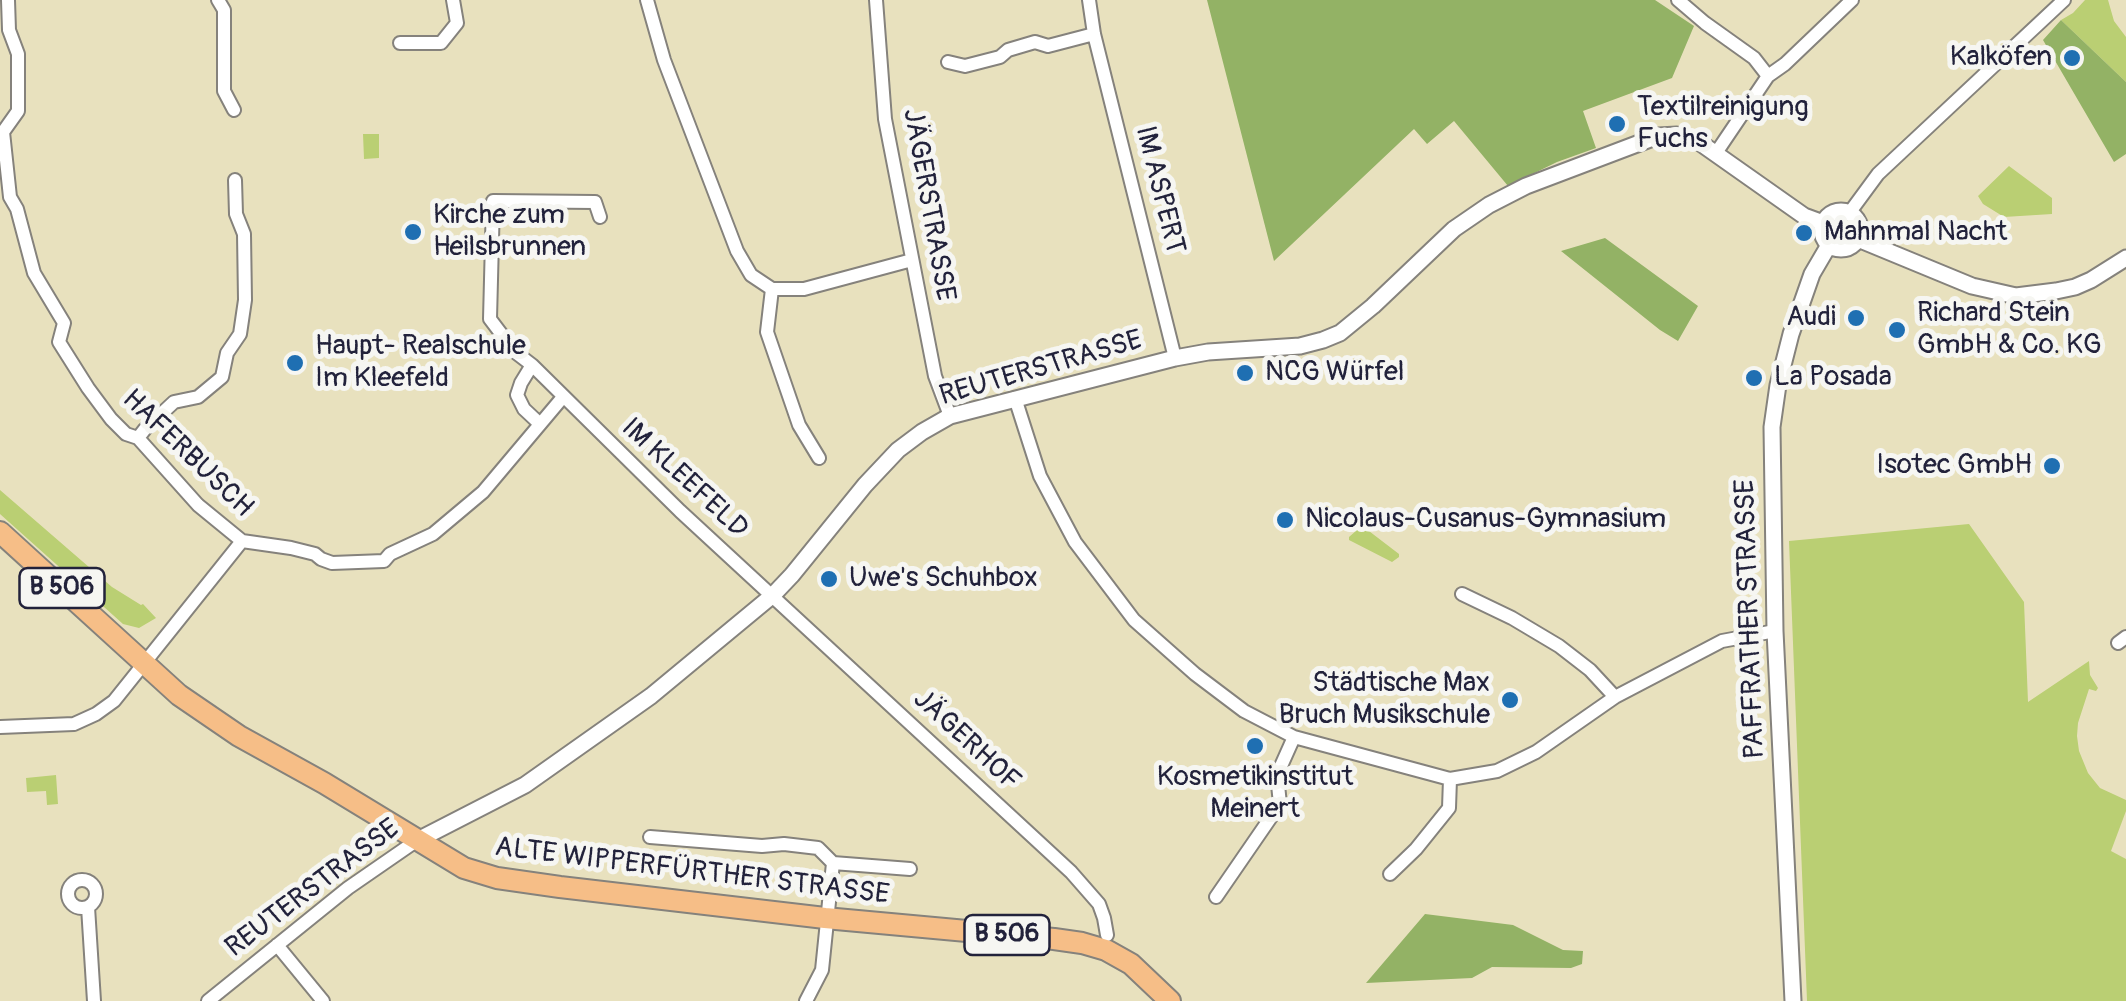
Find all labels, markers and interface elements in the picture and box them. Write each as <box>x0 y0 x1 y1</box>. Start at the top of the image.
place label: Kalköfen <box>1950 41 2052 75</box>
marker: Kalköfen <box>2061 47 2083 69</box>
place label: Textilreinigung Fuchs <box>1637 91 1808 157</box>
street label: JÄGERSTRASSE <box>895 106 961 304</box>
marker: Textilreinigung Fuchs <box>1606 113 1628 135</box>
street label: IM ASPERT <box>1127 123 1191 257</box>
place label: Kirche zum Heilsbrunnen <box>433 199 586 265</box>
place label: Mahnmal Nacht <box>1824 216 2007 250</box>
marker: Kirche zum Heilsbrunnen <box>402 221 424 243</box>
marker: Mahnmal Nacht <box>1793 222 1815 244</box>
place label: Richard Stein GmbH & Co. KG <box>1917 297 2102 363</box>
place label: Audi <box>1786 301 1836 335</box>
marker: Audi <box>1845 307 1867 329</box>
marker: Richard Stein GmbH & Co. KG <box>1886 319 1908 341</box>
street label: REUTERSTRASSE <box>936 324 1146 414</box>
place label: Haupt- Realschule Im Kleefeld <box>315 330 526 396</box>
marker: Haupt- Realschule Im Kleefeld <box>284 352 306 374</box>
place label: NCG Würfel <box>1265 356 1404 390</box>
place label: La Posada <box>1774 361 1892 395</box>
marker: NCG Würfel <box>1234 362 1256 384</box>
marker: La Posada <box>1743 367 1765 389</box>
street label: HAFERBUSCH <box>114 383 260 525</box>
street label: IM KLEEFELD <box>614 412 754 546</box>
place label: Isotec GmbH <box>1876 449 2032 483</box>
marker: Isotec GmbH <box>2041 455 2063 477</box>
street label: PAFFRATHER STRASSE <box>1729 479 1773 759</box>
place label: Nicolaus-Cusanus-Gymnasium <box>1305 503 1666 537</box>
marker: Nicolaus-Cusanus-Gymnasium <box>1274 509 1296 531</box>
place label: Uwe's Schuhbox <box>849 562 1038 596</box>
road number: B 506 <box>20 568 104 608</box>
marker: Uwe's Schuhbox <box>818 568 840 590</box>
place label: Städtische Max Bruch Musikschule <box>1279 667 1490 733</box>
street label: JÄGERHOF <box>906 683 1026 799</box>
marker: Städtische Max Bruch Musikschule <box>1499 689 1521 711</box>
marker: Kosmetikinstitut Meinert <box>1244 735 1266 757</box>
place label: Kosmetikinstitut Meinert <box>1157 761 1353 827</box>
street label: REUTERSTRASSE <box>219 813 407 965</box>
street label: ALTE WIPPERFÜRTHER STRASSE <box>493 831 891 913</box>
road number: B 506 <box>964 915 1050 955</box>

